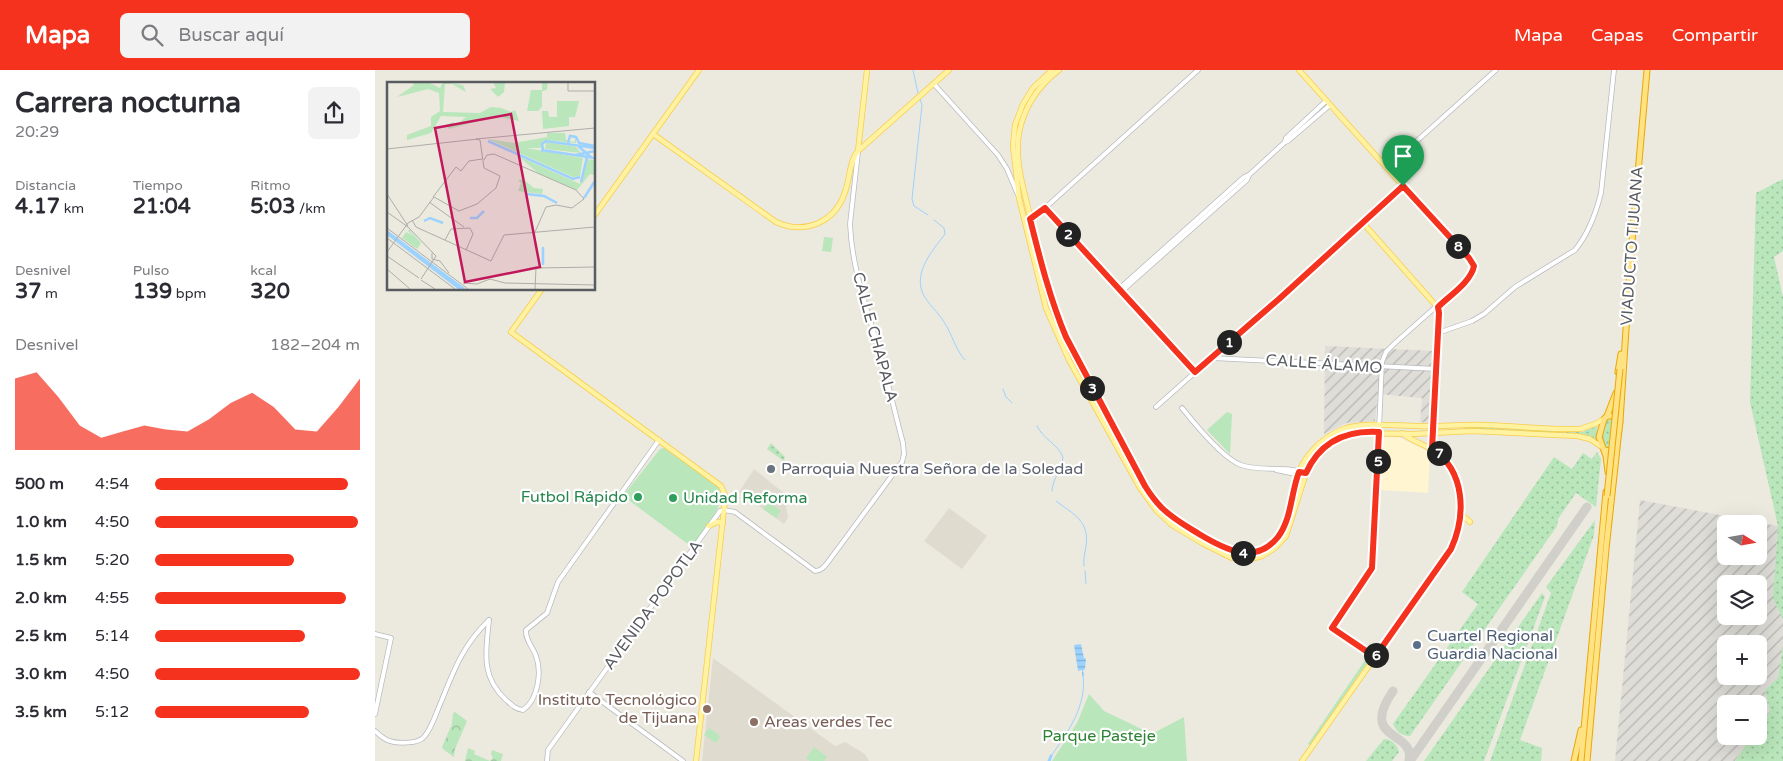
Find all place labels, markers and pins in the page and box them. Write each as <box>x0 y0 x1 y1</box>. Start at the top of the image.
pin <box>1382 135 1424 186</box>
pin: 2 <box>1055 222 1081 246</box>
pin: 8 <box>1445 234 1471 258</box>
pin: 1 <box>1217 330 1241 354</box>
pin: 3 <box>1079 376 1105 400</box>
pin: 7 <box>1427 440 1451 466</box>
pin: 5 <box>1365 448 1391 474</box>
place label: Parroquia Nuestra Señora de la Soledad <box>781 459 1083 479</box>
marker: Parroquia Nuestra Señora de la Soledad <box>765 463 777 475</box>
place label: Futbol Rápido <box>521 487 628 507</box>
place label: Unidad Reforma <box>683 488 808 508</box>
marker: Futbol Rápido <box>632 491 644 503</box>
marker: Unidad Reforma <box>667 492 679 504</box>
pin: 4 <box>1231 540 1255 566</box>
place label: Cuartel Regional Guardia Nacional <box>1427 626 1558 664</box>
marker: Cuartel Regional Guardia Nacional <box>1411 639 1423 651</box>
pin: 6 <box>1363 642 1389 668</box>
place label: Instituto Tecnológico de Tijuana <box>538 690 697 728</box>
marker: Instituto Tecnológico de Tijuana <box>701 703 713 715</box>
place label: Areas verdes Tec <box>764 712 892 732</box>
marker: Areas verdes Tec <box>748 716 760 728</box>

